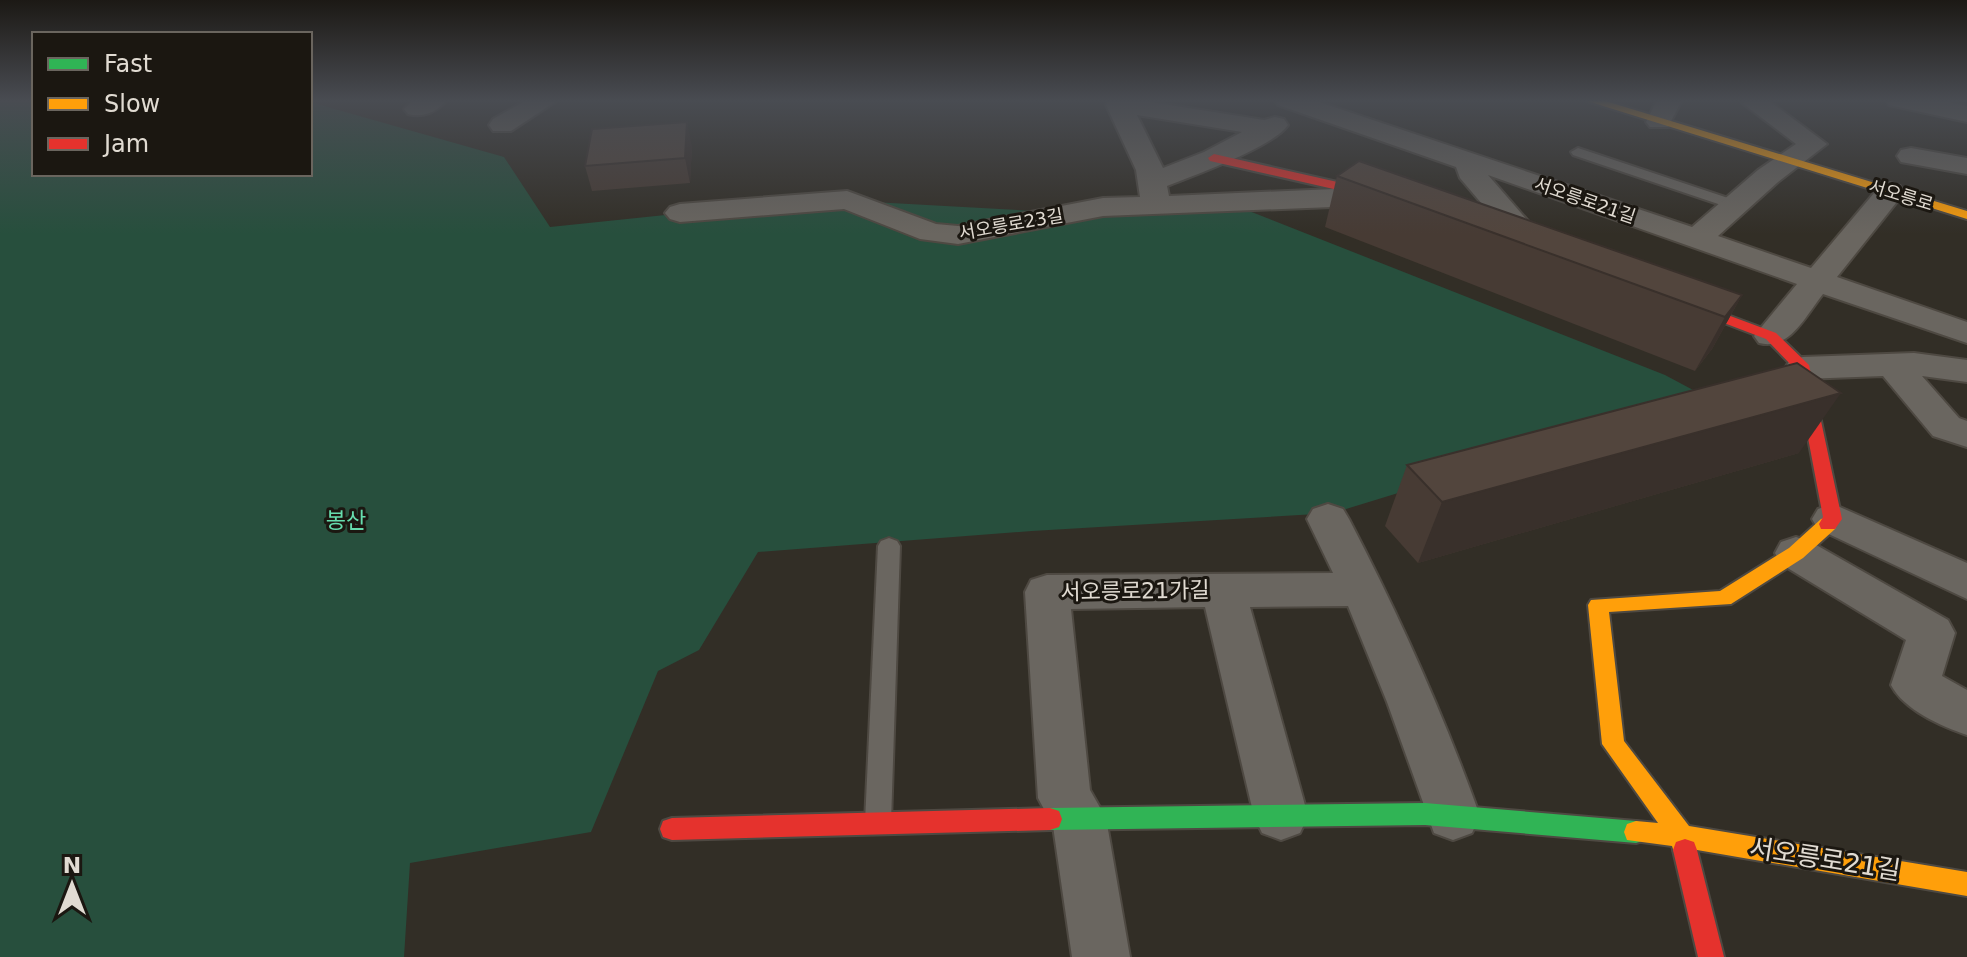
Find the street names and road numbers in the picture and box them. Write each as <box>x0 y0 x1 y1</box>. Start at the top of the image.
street label: 서오릉로21길 <box>1532 173 1638 227</box>
street label: 서오릉로 <box>1866 175 1936 215</box>
street label: 서오릉로23길 <box>957 204 1065 244</box>
street label: 서오릉로21가길 <box>1060 577 1210 605</box>
street label: 서오릉로21길 <box>1747 832 1903 886</box>

